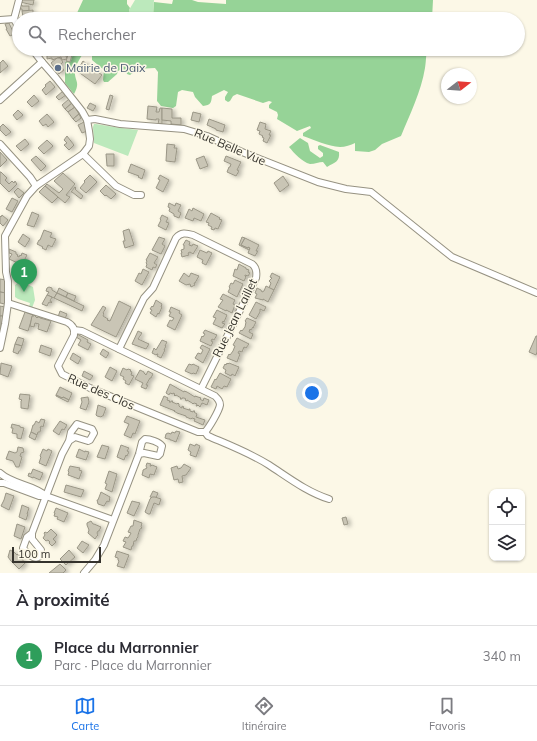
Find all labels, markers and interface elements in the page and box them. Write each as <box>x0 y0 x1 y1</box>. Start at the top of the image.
search box <box>12 12 525 56</box>
icon: search <box>26 23 48 45</box>
text: Rechercher <box>58 25 136 44</box>
place label: Mairie de Daix <box>66 60 146 75</box>
marker: Mairie de Daix <box>53 63 63 73</box>
north arrow <box>441 68 477 104</box>
street label: Rue Belle Vue <box>192 125 268 168</box>
pin: 1 <box>11 259 37 292</box>
street label: Rue Jean Laillet <box>209 276 260 360</box>
street label: Rue des Clos <box>65 370 137 413</box>
your location <box>302 383 322 403</box>
map controls <box>489 489 525 561</box>
button: locate <box>489 489 525 525</box>
button: layers <box>489 525 525 561</box>
scale bar <box>12 545 101 564</box>
text: 100 m <box>18 547 50 561</box>
text: À proximité <box>16 589 110 610</box>
text: Place du Marronnier <box>54 638 198 657</box>
text: 1 <box>25 648 33 664</box>
text: 340 m <box>483 648 521 664</box>
text: Parc · Place du Marronnier <box>54 657 211 673</box>
tab: Carte <box>71 695 99 733</box>
tab: Itinéraire <box>242 695 287 733</box>
tab: Favoris <box>429 695 466 733</box>

